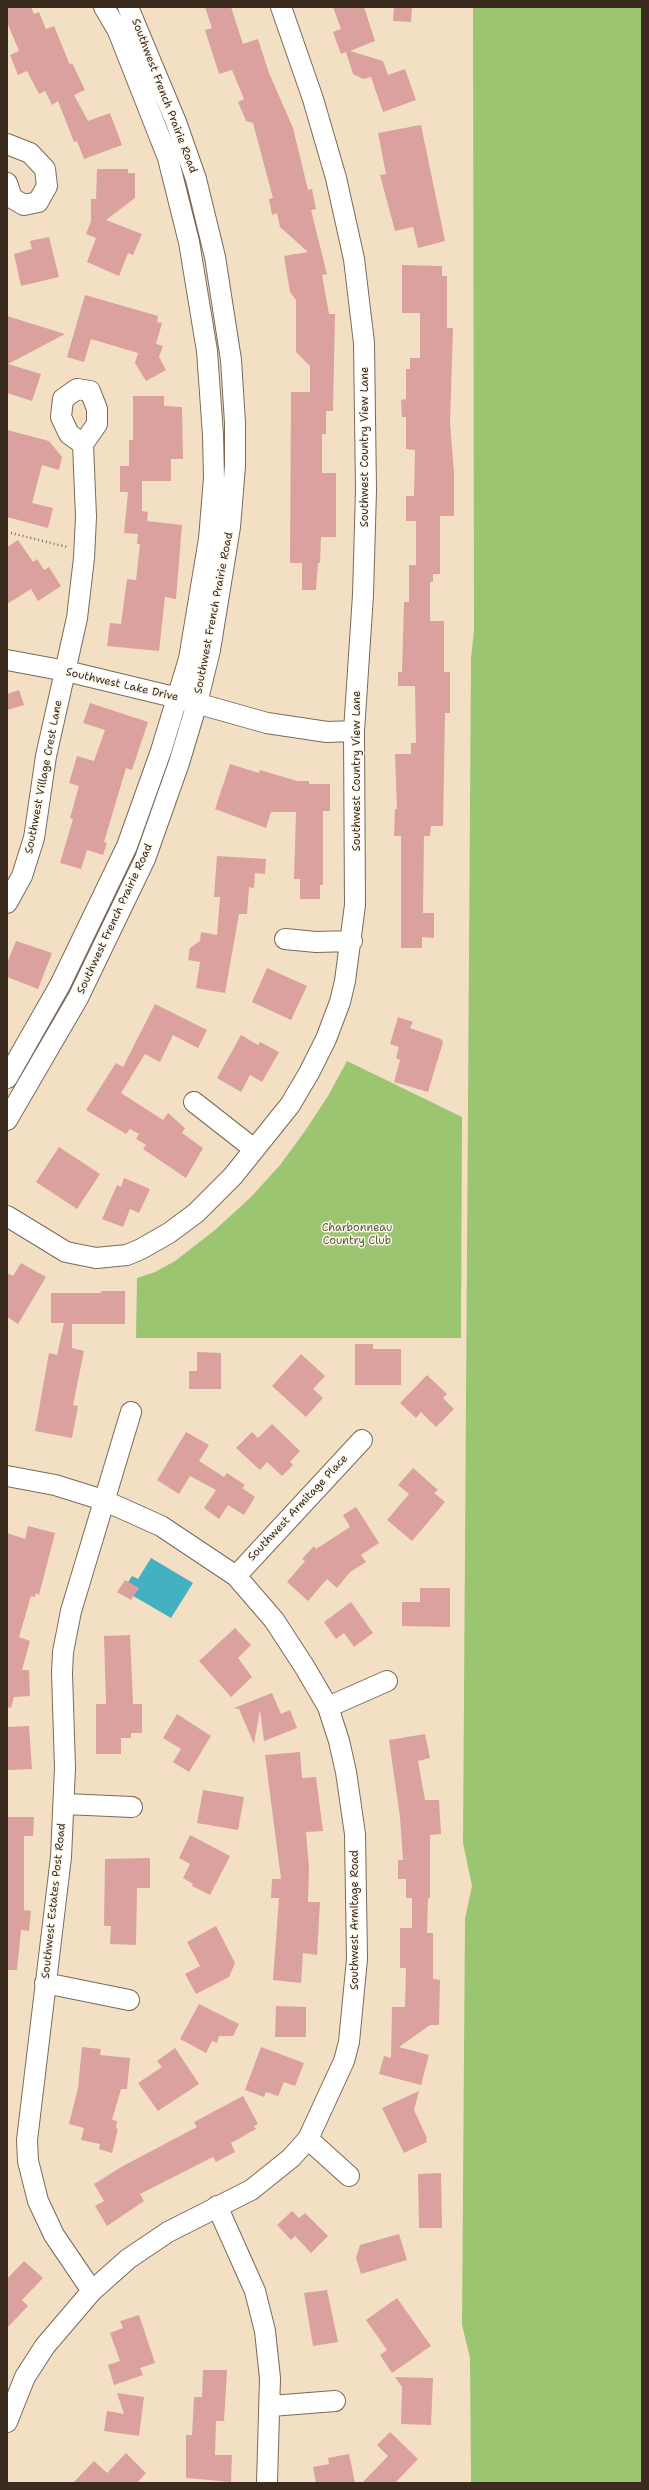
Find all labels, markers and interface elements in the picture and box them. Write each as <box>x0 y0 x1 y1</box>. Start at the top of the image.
street label: Southwest French Prairie Road <box>128 17 200 175</box>
street label: Southwest Country View Lane <box>358 367 372 527</box>
street label: Southwest French Prairie Road <box>192 531 236 695</box>
street label: Southwest Lake Drive <box>64 666 180 704</box>
street label: Southwest Country View Lane <box>350 691 364 851</box>
street label: Southwest Village Crest Lane <box>23 699 65 855</box>
street label: Southwest French Prairie Road <box>74 842 156 996</box>
park label: Charbonneau Country Club <box>322 1221 392 1247</box>
street label: Southwest Armitage Place <box>245 1452 351 1564</box>
street label: Southwest Estates Post Road <box>39 1823 69 1979</box>
street label: Southwest Armitage Road <box>348 1850 362 1990</box>

